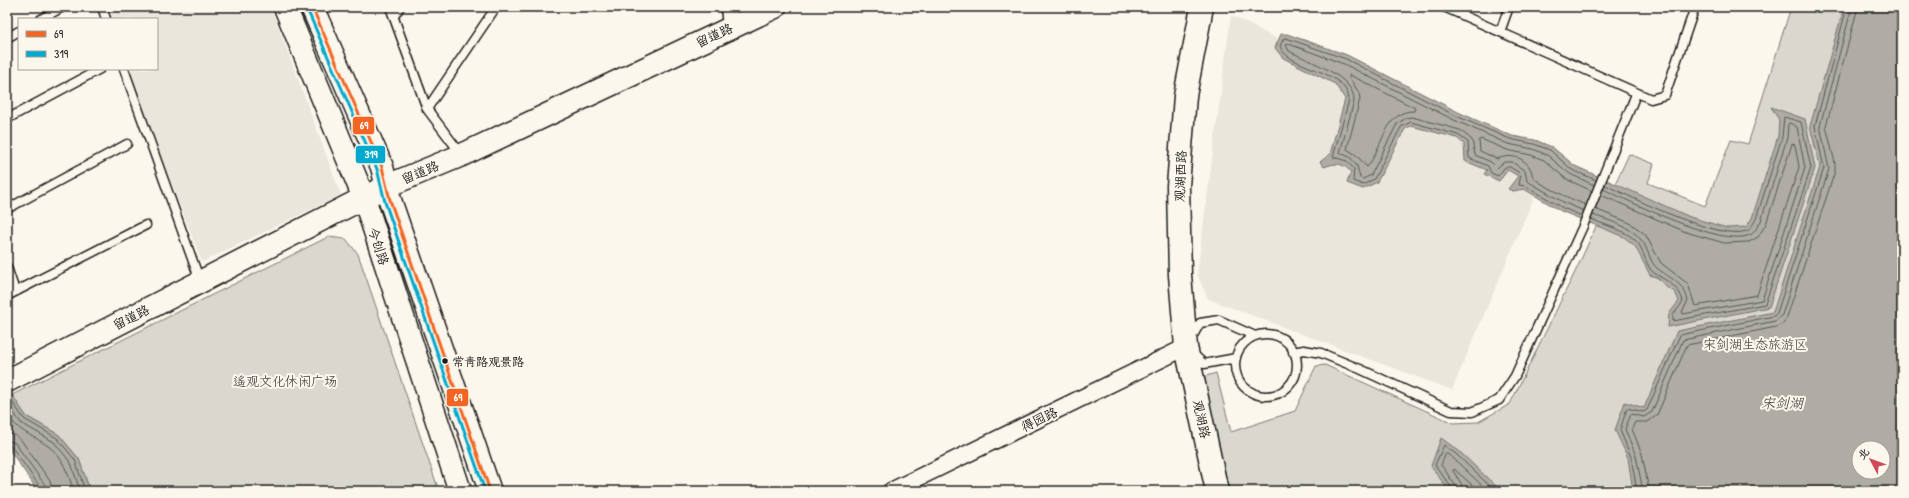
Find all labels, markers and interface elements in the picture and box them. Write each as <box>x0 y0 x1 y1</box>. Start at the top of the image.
legend <box>18 18 158 70</box>
street label: 留道路 <box>693 19 735 51</box>
text: 69 <box>54 25 64 42</box>
text: 319 <box>54 45 69 62</box>
line badge: 69 <box>352 116 375 135</box>
text: 69 <box>360 118 368 132</box>
line badge: 319 <box>355 145 386 164</box>
text: 319 <box>365 147 377 161</box>
street label: 观湖西路 <box>1170 150 1190 202</box>
street label: 留道路 <box>399 156 441 188</box>
street label: 今创路 <box>364 225 394 267</box>
street label: 留道路 <box>110 300 152 334</box>
park label: 宋剑湖生态旅游区 <box>1703 335 1807 353</box>
place label: 常青路观景路 <box>452 353 524 370</box>
marker: 常青路观景路 <box>440 356 450 366</box>
park label: 遥观文化休闲广场 <box>233 372 337 390</box>
line badge: 69 <box>446 388 469 407</box>
text: 69 <box>454 390 462 404</box>
water label: 宋剑湖 <box>1761 393 1805 412</box>
street label: 观湖路 <box>1189 398 1215 440</box>
street label: 得园路 <box>1018 402 1060 436</box>
north arrow <box>1851 440 1891 480</box>
text: 北 <box>1855 445 1872 462</box>

